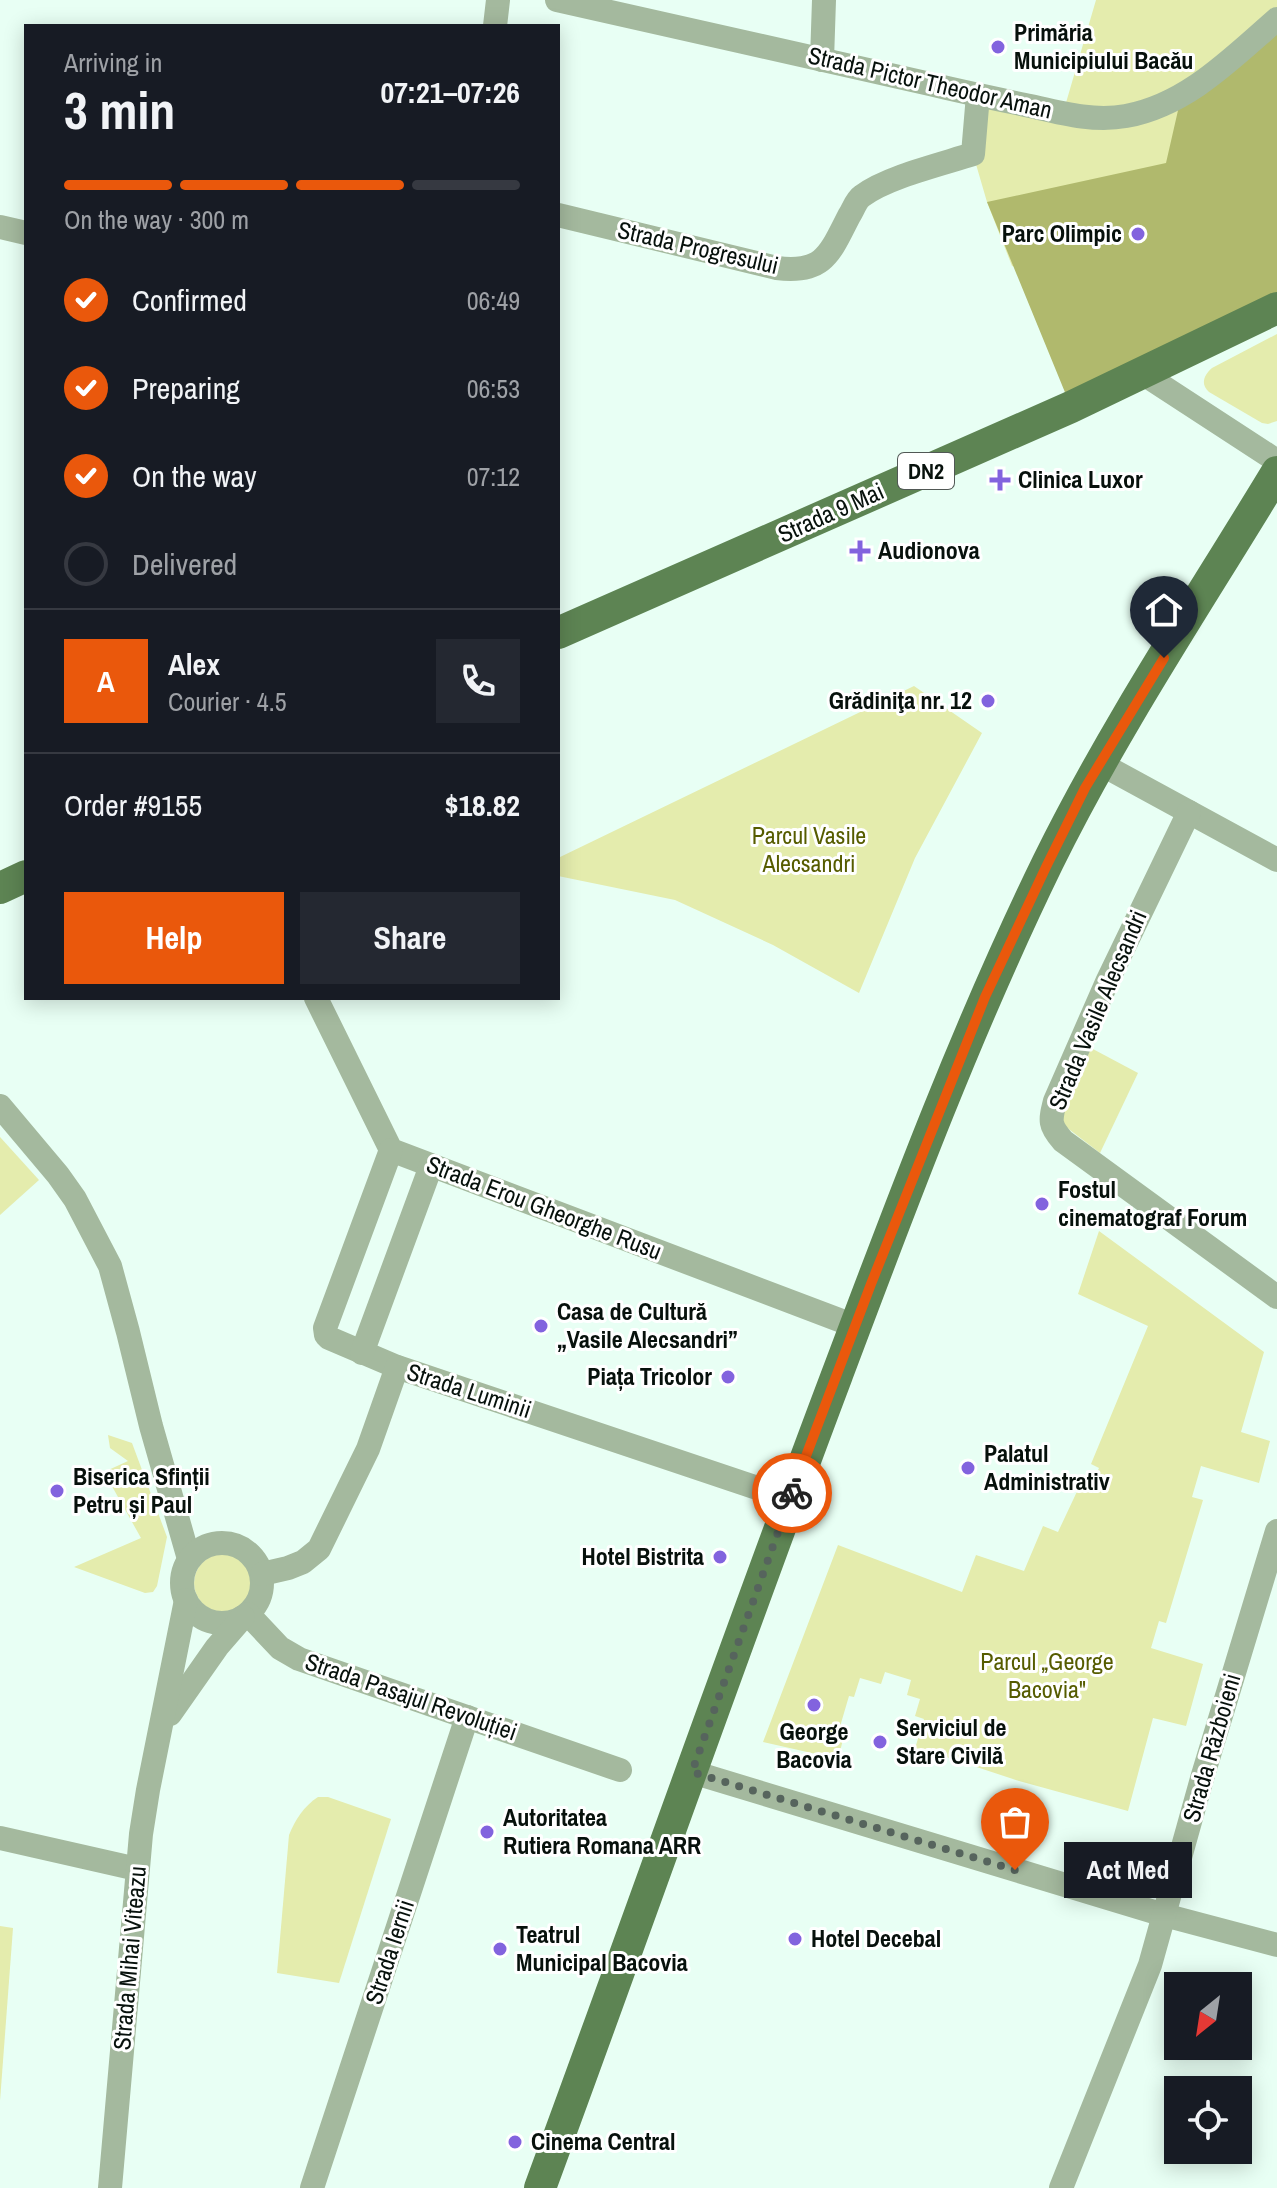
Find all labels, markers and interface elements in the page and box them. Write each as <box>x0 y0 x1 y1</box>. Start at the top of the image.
place label: Primăria Municipiului Bacău <box>1014 16 1193 76</box>
street label: Strada Pictor Theodor Aman <box>805 38 1055 126</box>
marker: Primăria Municipiului Bacău <box>989 38 1007 56</box>
text: Arriving in <box>64 45 162 80</box>
text: 07:21–07:26 <box>381 72 520 112</box>
text: 3 min <box>64 75 175 145</box>
text: On the way · 300 m <box>64 202 249 237</box>
street label: Strada Progresului <box>615 213 782 281</box>
place label: Parc Olimpic <box>1002 217 1122 249</box>
marker: Parc Olimpic <box>1129 225 1147 243</box>
icon: check <box>64 278 108 322</box>
text: Confirmed <box>132 280 247 320</box>
text: 06:49 <box>467 283 520 318</box>
icon: check <box>64 366 108 410</box>
text: Preparing <box>132 368 240 408</box>
text: 06:53 <box>467 371 520 406</box>
road number: DN2 <box>898 453 954 489</box>
icon: check <box>64 454 108 498</box>
text: On the way <box>132 456 256 496</box>
text: 07:12 <box>467 459 520 494</box>
place label: Clinica Luxor <box>1018 463 1143 495</box>
marker: Clinica Luxor <box>989 469 1011 491</box>
street label: Strada 9 Mai <box>773 475 889 550</box>
place label: Audionova <box>878 534 980 566</box>
marker: Audionova <box>849 540 871 562</box>
text: Delivered <box>132 544 237 584</box>
pin <box>1130 576 1198 658</box>
icon: home <box>1142 588 1186 632</box>
button: phone <box>436 639 520 723</box>
text: Alex <box>168 644 220 684</box>
text: A <box>97 661 115 701</box>
text: Courier · 4.5 <box>168 684 287 719</box>
place label: Grădiniţa nr. 12 <box>829 684 972 716</box>
marker: Grădiniţa nr. 12 <box>979 692 997 710</box>
text: Order #9155 <box>64 785 202 825</box>
text: $18.82 <box>445 785 520 825</box>
park label: Parcul Vasile Alecsandri <box>752 819 866 879</box>
button: Help <box>64 892 284 984</box>
button: Share <box>300 892 520 984</box>
street label: Strada Vasile Alecsandri <box>1041 905 1154 1114</box>
street label: Strada Erou Gheorghe Rusu <box>422 1147 667 1267</box>
place label: Fostul cinematograf Forum <box>1058 1173 1247 1233</box>
marker: Fostul cinematograf Forum <box>1033 1195 1051 1213</box>
place label: Casa de Cultură „Vasile Alecsandri” <box>557 1295 738 1355</box>
marker: Casa de Cultură „Vasile Alecsandri” <box>532 1317 550 1335</box>
street label: Strada Luminii <box>403 1355 536 1425</box>
place label: Piața Tricolor <box>587 1360 712 1392</box>
marker: Piața Tricolor <box>719 1368 737 1386</box>
place label: Palatul Administrativ <box>984 1437 1110 1497</box>
courier <box>752 1453 832 1533</box>
marker: Palatul Administrativ <box>959 1459 977 1477</box>
place label: Biserica Sfinții Petru și Paul <box>73 1460 210 1520</box>
icon: bike <box>770 1471 814 1515</box>
marker: Biserica Sfinții Petru și Paul <box>48 1482 66 1500</box>
place label: Hotel Bistrita <box>582 1540 704 1572</box>
marker: Hotel Bistrita <box>711 1548 729 1566</box>
street label: Strada Pasajul Revoluției <box>301 1645 522 1747</box>
park label: Parcul „George Bacovia" <box>980 1645 1114 1705</box>
street label: Strada Războieni <box>1175 1670 1248 1826</box>
marker: George Bacovia <box>805 1696 823 1714</box>
place label: Serviciul de Stare Civilă <box>896 1711 1007 1771</box>
place label: George Bacovia <box>776 1715 852 1775</box>
marker: Serviciul de Stare Civilă <box>871 1733 889 1751</box>
pin <box>981 1788 1049 1870</box>
icon: bag <box>993 1800 1037 1844</box>
place label: Autoritatea Rutiera Romana ARR <box>503 1801 701 1861</box>
marker: Autoritatea Rutiera Romana ARR <box>478 1823 496 1841</box>
callout: Act Med <box>1063 1842 1191 1898</box>
text: Act Med <box>1087 1852 1169 1887</box>
street label: Strada Mihai Viteazu <box>105 1865 153 2051</box>
street label: Strada Iernii <box>357 1895 421 2008</box>
place label: Teatrul Municipal Bacovia <box>516 1918 688 1978</box>
place label: Hotel Decebal <box>811 1922 941 1954</box>
marker: Hotel Decebal <box>786 1930 804 1948</box>
marker: Teatrul Municipal Bacovia <box>491 1940 509 1958</box>
north arrow <box>1164 1972 1252 2060</box>
map controls <box>1164 1972 1252 2164</box>
button: locate <box>1164 2076 1252 2164</box>
place label: Cinema Central <box>531 2125 675 2157</box>
marker: Cinema Central <box>506 2133 524 2151</box>

